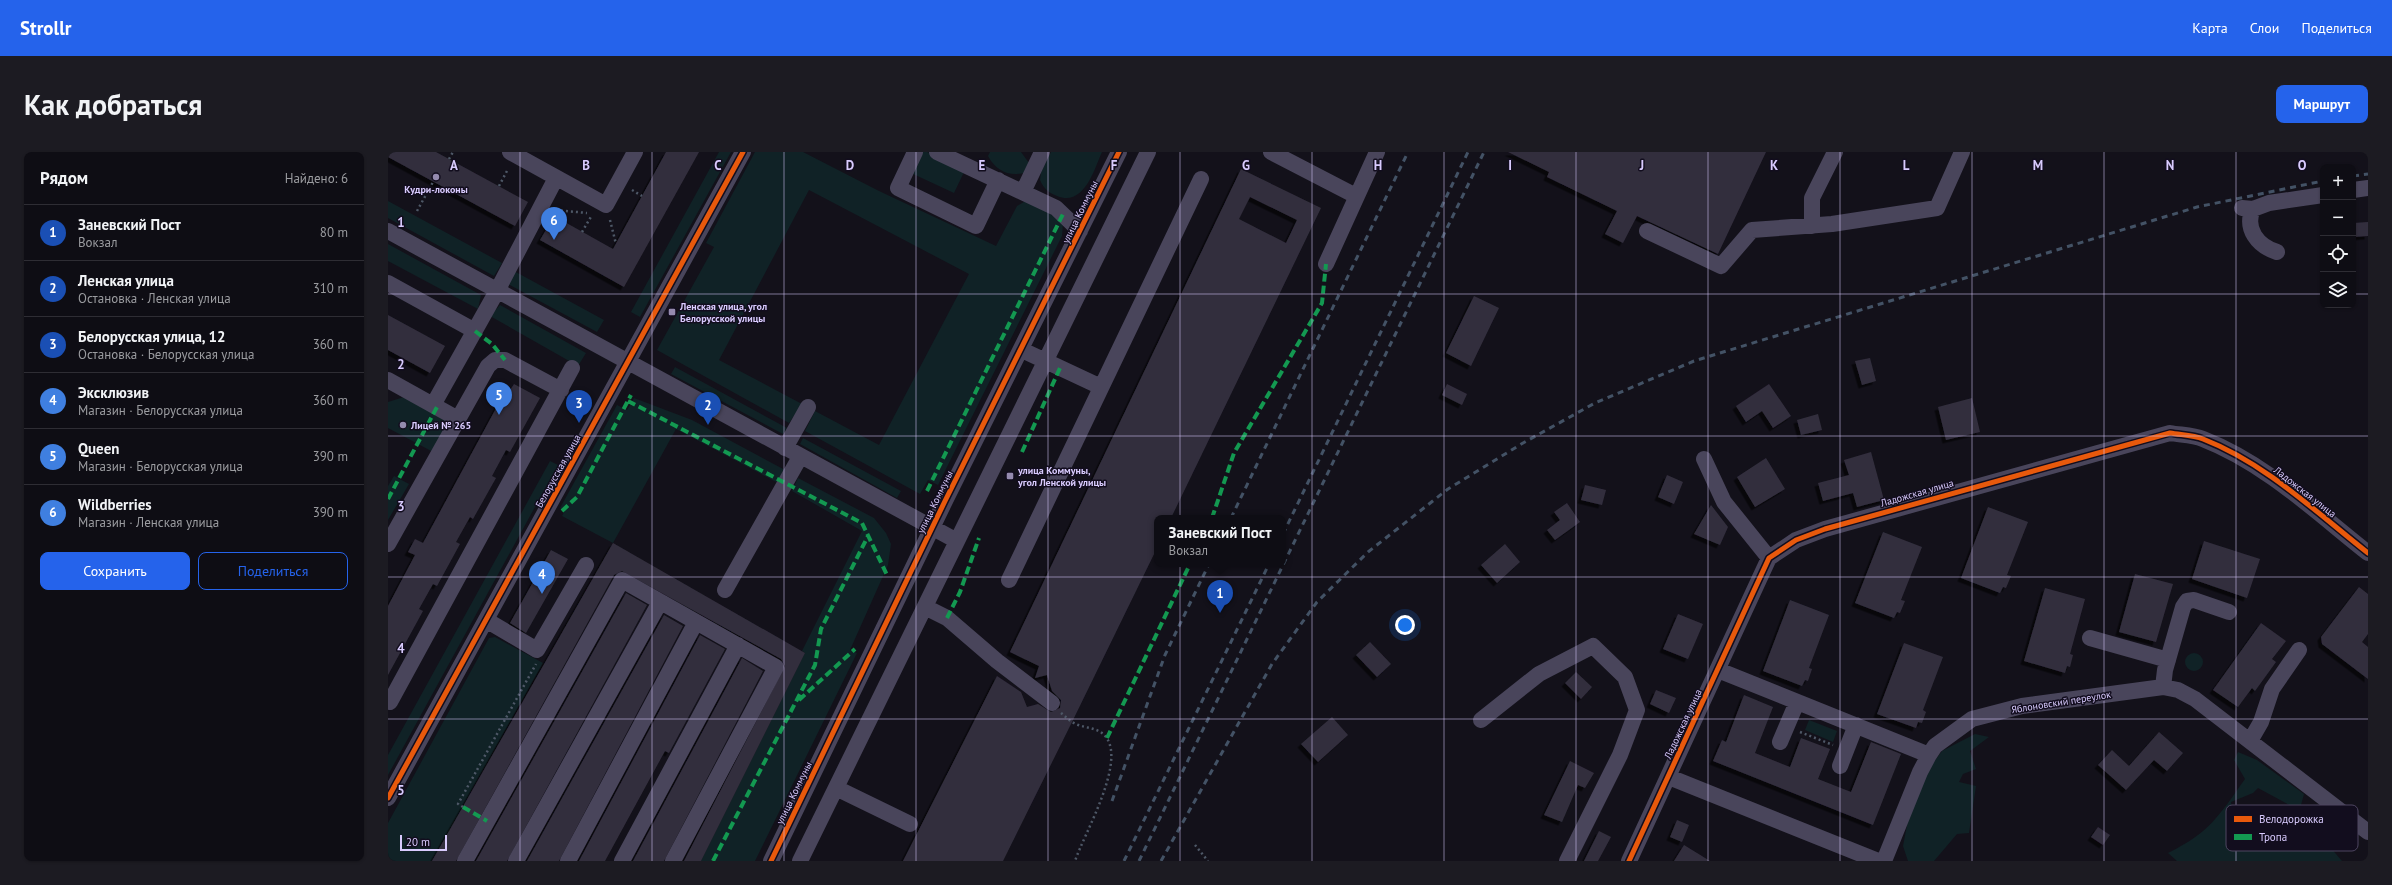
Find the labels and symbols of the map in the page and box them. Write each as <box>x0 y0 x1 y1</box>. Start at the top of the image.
text: A <box>450 157 458 174</box>
text: B <box>582 157 590 174</box>
text: C <box>714 157 722 174</box>
text: D <box>846 157 854 174</box>
text: E <box>979 157 986 174</box>
text: F <box>1111 157 1118 174</box>
text: G <box>1242 157 1250 174</box>
text: H <box>1374 157 1382 174</box>
text: I <box>1508 157 1512 174</box>
text: J <box>1639 157 1644 174</box>
text: K <box>1770 157 1778 174</box>
text: L <box>1903 157 1910 174</box>
text: M <box>2033 157 2043 174</box>
text: N <box>2166 157 2174 174</box>
text: O <box>2298 157 2307 174</box>
marker: Кудри-локоны <box>431 172 441 182</box>
street label: улица Коммуны <box>1059 178 1101 246</box>
place label: Кудри-локоны <box>404 183 468 196</box>
pin: 6 <box>541 207 567 240</box>
text: 1 <box>397 214 405 231</box>
place label: Ленская улица, угол Белорусской улицы <box>679 300 767 325</box>
marker: Ленская улица, угол Белорусской улицы <box>667 307 677 317</box>
text: 2 <box>397 356 405 373</box>
pin: 5 <box>486 382 512 415</box>
pin: 3 <box>566 390 592 423</box>
pin: 2 <box>695 392 721 425</box>
place label: Лицей № 265 <box>410 419 471 432</box>
marker: Лицей № 265 <box>398 420 408 430</box>
street label: Белорусская улица <box>532 432 584 510</box>
street label: Ладожская улица <box>2270 463 2339 520</box>
place label: улица Коммуны, угол Ленской улицы <box>1017 464 1106 489</box>
street label: улица Коммуны <box>914 468 956 536</box>
marker: улица Коммуны, угол Ленской улицы <box>1005 471 1015 481</box>
street label: Ладожская улица <box>1878 476 1955 510</box>
text: 3 <box>397 498 405 515</box>
pin: 4 <box>529 561 555 594</box>
pin: 1 <box>1207 580 1233 613</box>
your location <box>1395 615 1415 635</box>
text: 4 <box>397 640 405 657</box>
street label: Ладожская улица <box>1661 687 1705 762</box>
street label: Яблоновский переулок <box>2010 688 2112 716</box>
street label: улица Коммуны <box>773 759 815 827</box>
text: 5 <box>397 782 405 799</box>
legend <box>2226 805 2358 851</box>
text: Велодорожка <box>2259 812 2324 826</box>
text: Тропа <box>2259 830 2287 844</box>
scale bar <box>400 833 447 852</box>

